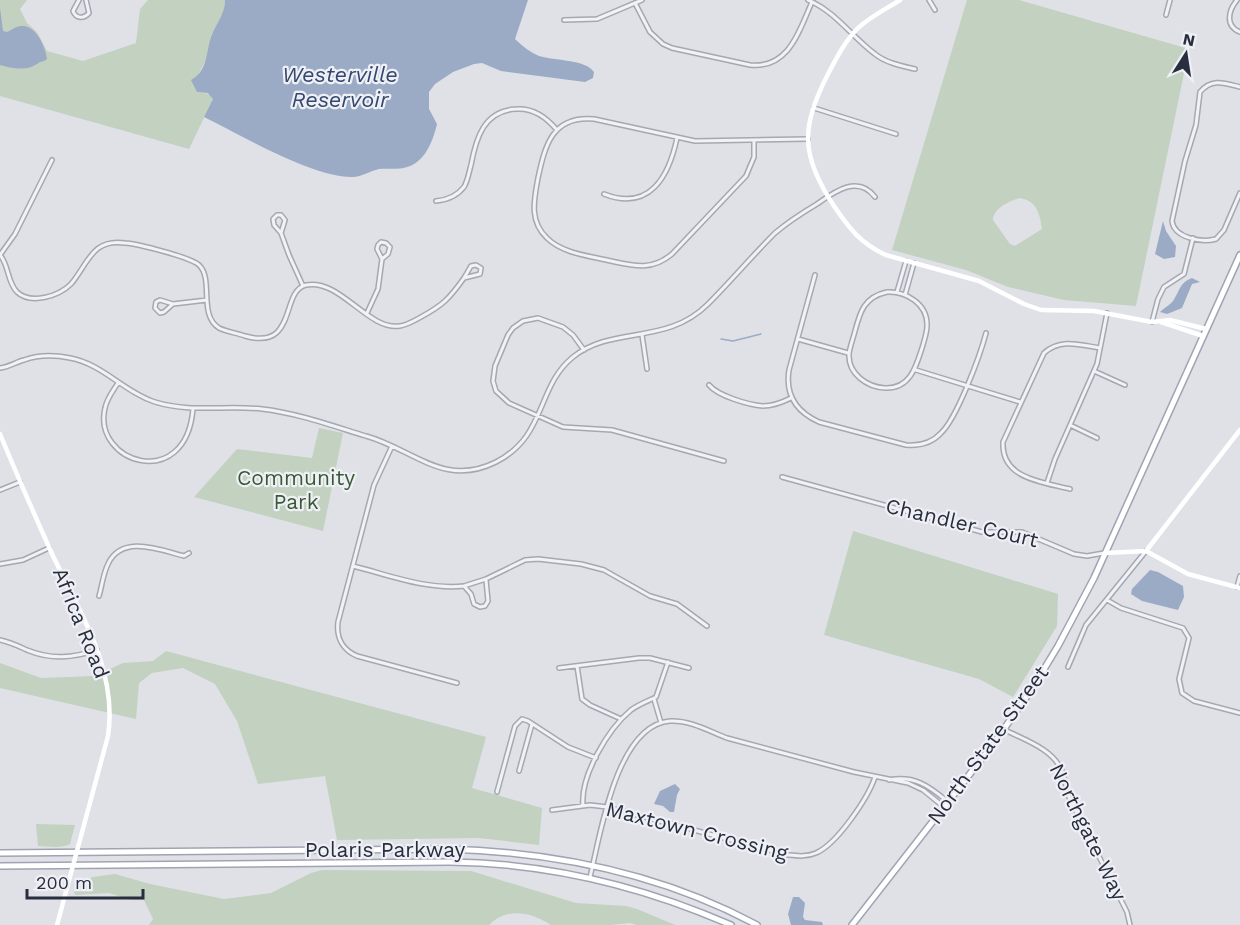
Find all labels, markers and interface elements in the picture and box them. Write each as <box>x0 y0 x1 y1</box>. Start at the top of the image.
north arrow <box>1156 24 1216 84</box>
text: N <box>1181 29 1197 50</box>
water label: Westerville Reservoir <box>282 62 398 112</box>
park label: Community Park <box>237 465 355 514</box>
street label: Chandler Court <box>883 493 1041 552</box>
street label: Africa Road <box>48 564 115 682</box>
street label: North State Street <box>922 660 1054 829</box>
street label: Northgate Way <box>1045 759 1132 904</box>
street label: Maxtown Crossing <box>603 796 792 865</box>
street label: Polaris Parkway <box>305 837 465 862</box>
scale bar <box>27 862 142 900</box>
text: 200 m <box>36 872 92 893</box>

